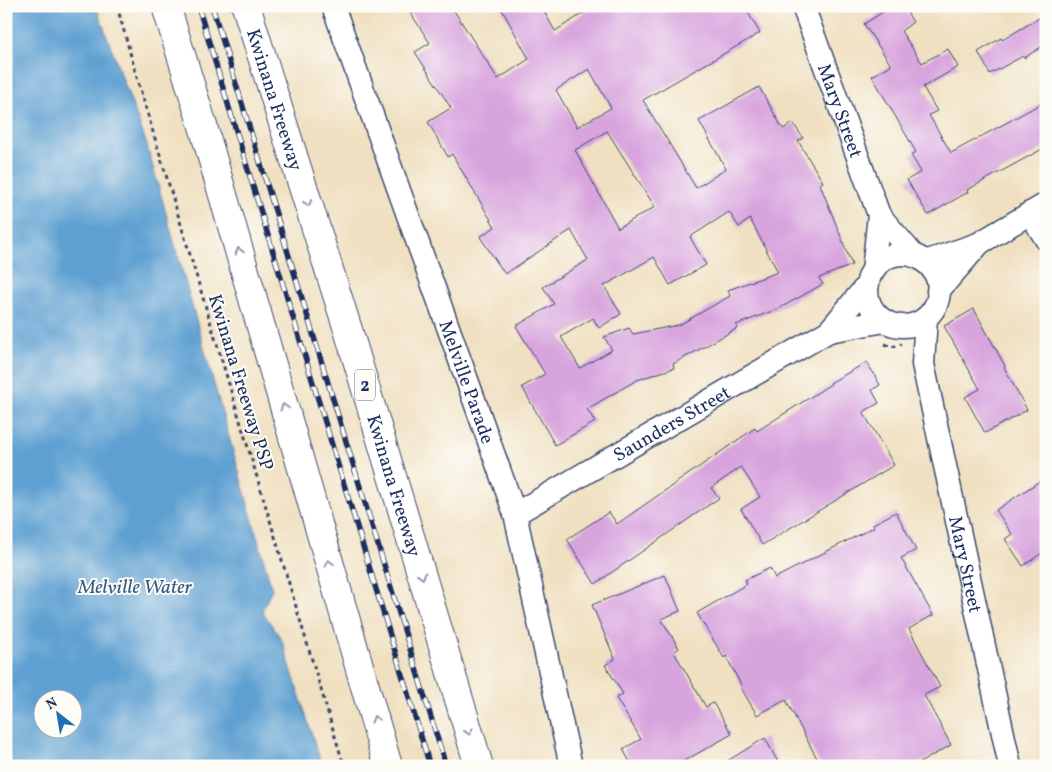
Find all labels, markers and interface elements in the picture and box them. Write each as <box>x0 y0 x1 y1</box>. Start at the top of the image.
street label: Kwinana Freeway <box>239 26 308 174</box>
street label: Mary Street <box>810 60 868 162</box>
one-way arrow <box>302 198 312 207</box>
one-way arrow <box>235 247 245 255</box>
street label: Kwinana Freeway PSP <box>201 291 279 474</box>
street label: Melville Parade <box>432 317 500 448</box>
road number: 2 <box>355 370 375 400</box>
street label: Saunders Street <box>609 380 736 469</box>
one-way arrow <box>280 403 290 411</box>
street label: Kwinana Freeway <box>359 412 426 560</box>
street label: Mary Street <box>941 514 988 616</box>
one-way arrow <box>325 559 335 568</box>
one-way arrow <box>417 571 427 580</box>
water label: Melville Water <box>77 574 193 602</box>
north arrow <box>32 690 82 740</box>
text: N <box>43 693 61 715</box>
one-way arrow <box>370 715 380 724</box>
one-way arrow <box>464 727 474 735</box>

